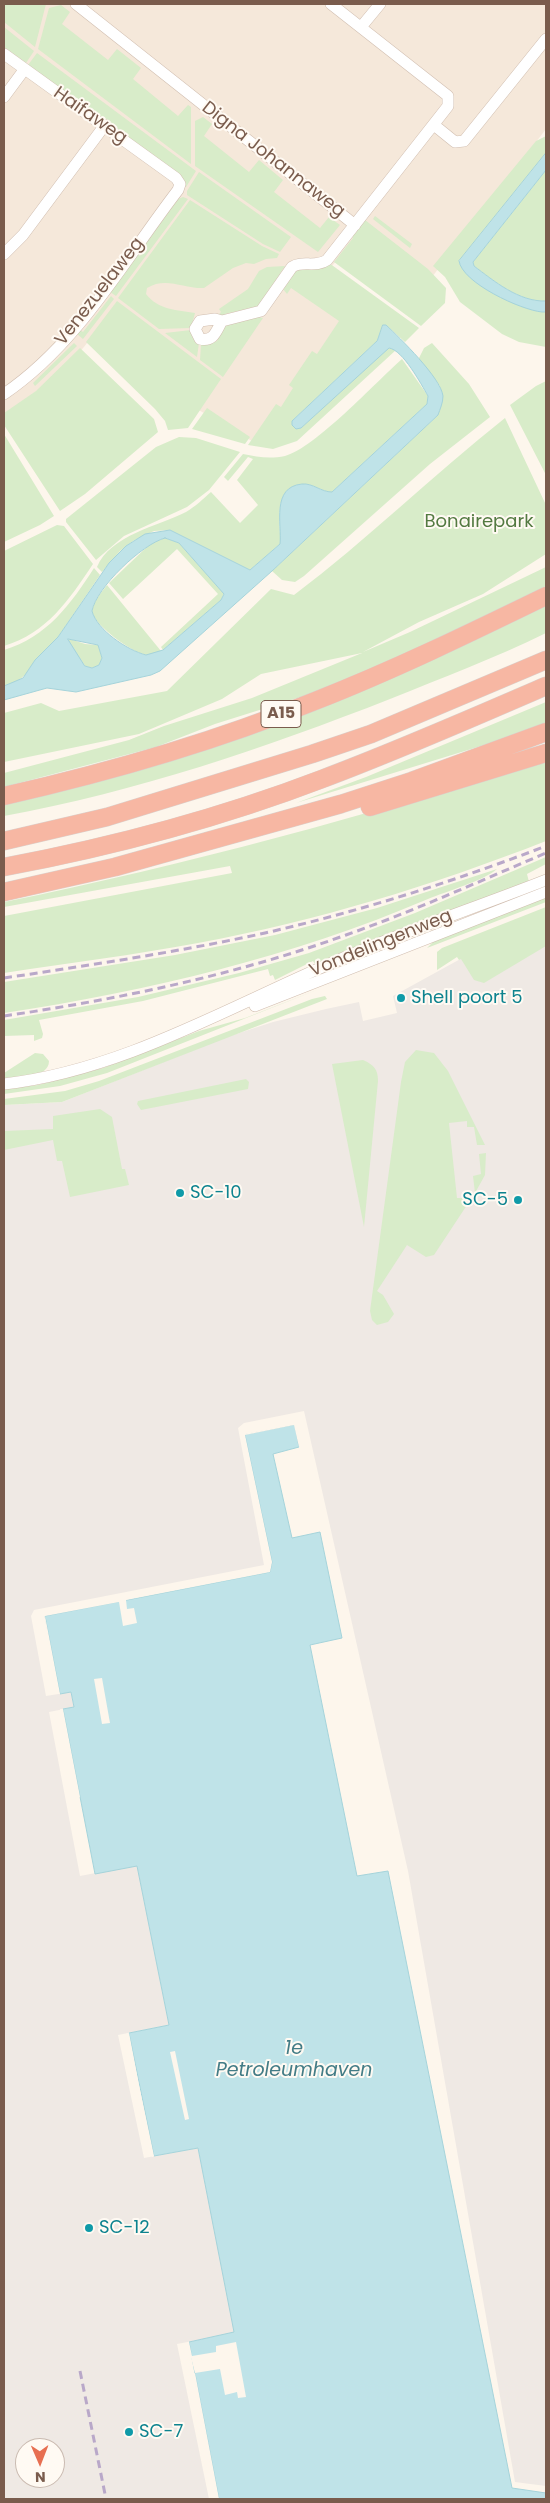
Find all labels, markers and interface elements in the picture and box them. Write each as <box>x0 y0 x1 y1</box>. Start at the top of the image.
street label: Haifaweg <box>49 83 131 149</box>
street label: Digna Johannaweg <box>197 97 349 223</box>
street label: Venezuelaweg <box>51 234 149 350</box>
park label: Bonairepark <box>425 511 533 533</box>
road number: A15 <box>261 701 301 728</box>
street label: Vondelingenweg <box>307 906 455 982</box>
place label: Shell poort 5 <box>411 987 522 1009</box>
marker: Shell poort 5 <box>395 992 407 1004</box>
place label: SC-10 <box>190 1182 241 1204</box>
marker: SC-10 <box>174 1187 186 1199</box>
place label: SC-5 <box>462 1189 508 1211</box>
marker: SC-5 <box>512 1194 524 1206</box>
water label: 1e Petroleumhaven <box>216 2038 372 2082</box>
place label: SC-12 <box>99 2217 149 2239</box>
marker: SC-12 <box>83 2222 95 2234</box>
place label: SC-7 <box>139 2421 183 2443</box>
marker: SC-7 <box>123 2426 135 2438</box>
north arrow <box>15 2438 65 2488</box>
text: N <box>35 2467 46 2487</box>

